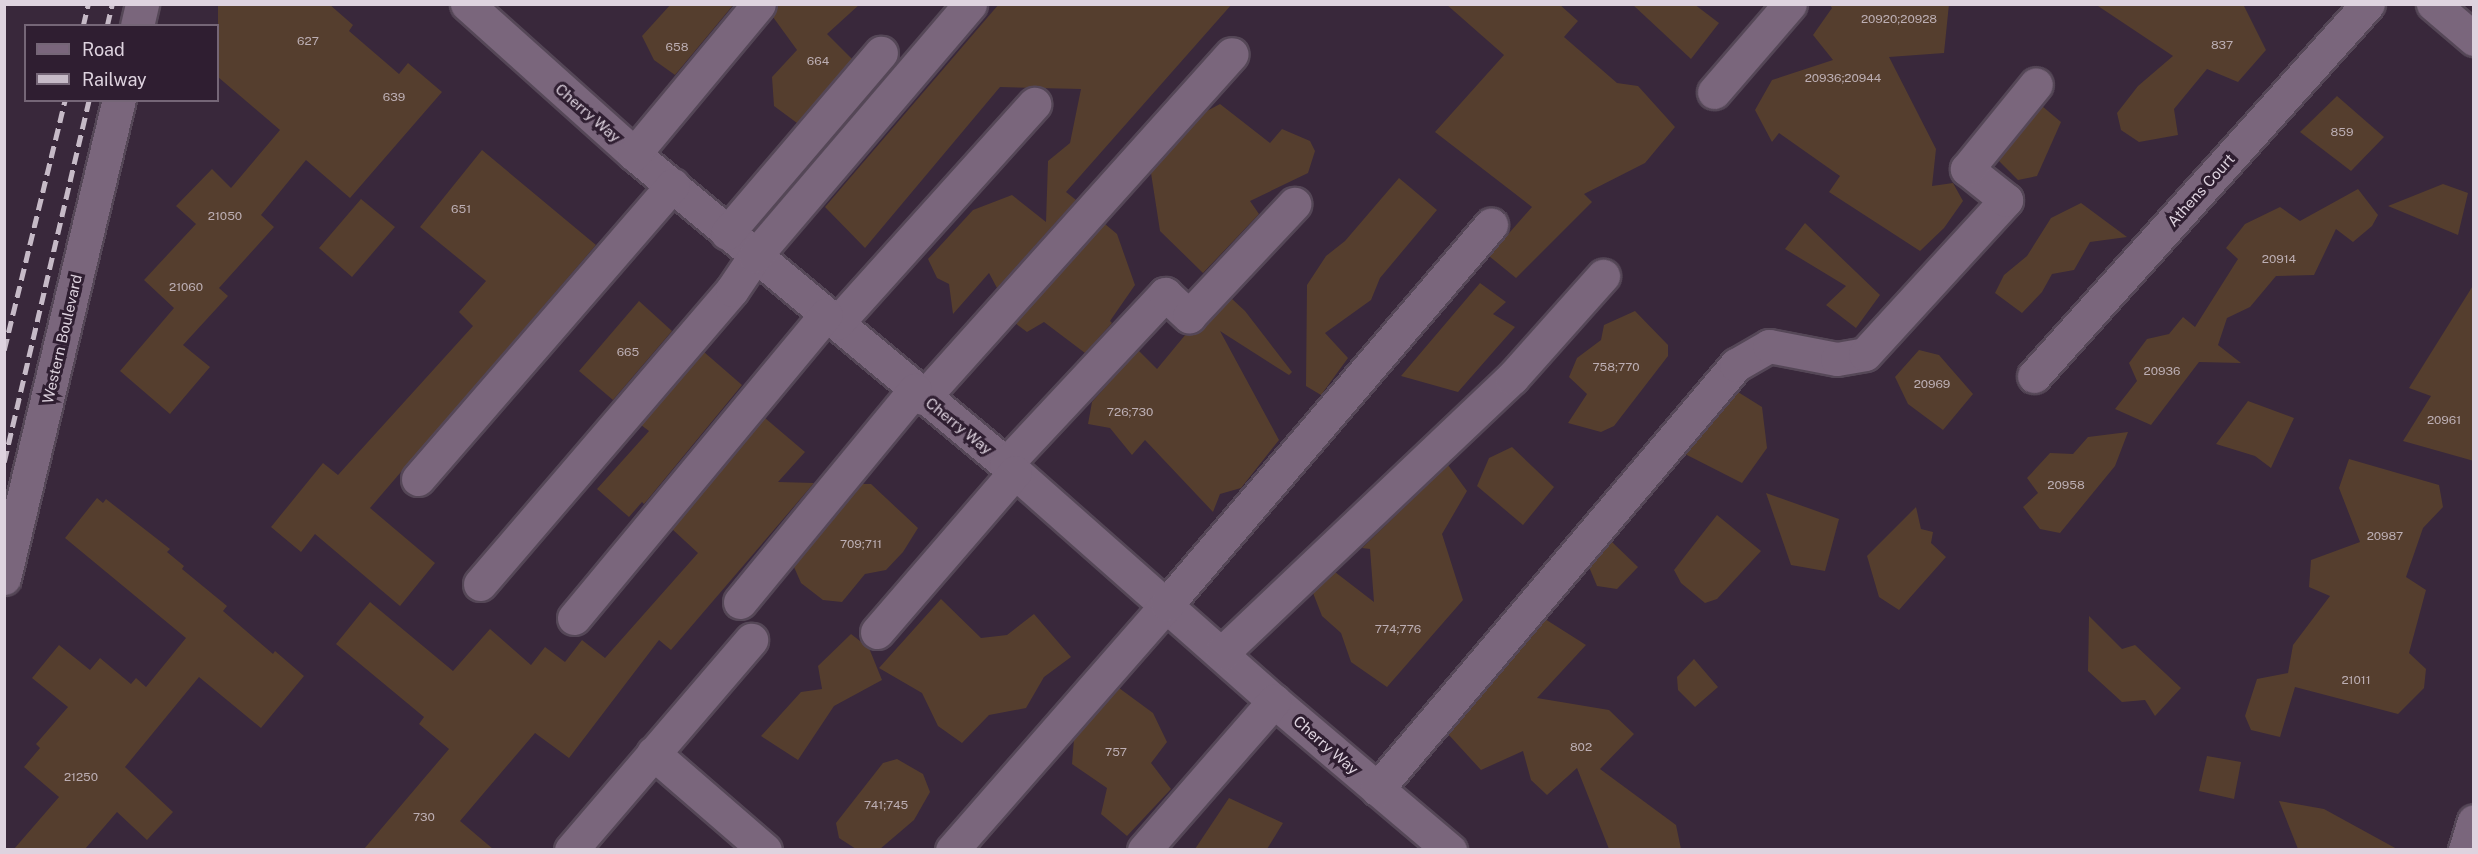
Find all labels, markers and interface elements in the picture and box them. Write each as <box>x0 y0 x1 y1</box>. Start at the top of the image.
house number: 20920;20928 <box>1861 13 1937 27</box>
legend <box>24 24 219 102</box>
house number: 627 <box>297 35 319 49</box>
text: Road <box>82 39 125 60</box>
house number: 837 <box>2211 39 2233 53</box>
house number: 658 <box>666 41 688 55</box>
house number: 664 <box>807 55 829 69</box>
text: Railway <box>82 69 147 90</box>
house number: 20936;20944 <box>1805 72 1881 86</box>
street label: Cherry Way <box>552 80 624 146</box>
house number: 639 <box>383 91 405 105</box>
house number: 859 <box>2331 126 2353 140</box>
street label: Athens Court <box>2164 150 2238 230</box>
house number: 651 <box>451 203 471 217</box>
house number: 21050 <box>208 210 242 224</box>
house number: 20914 <box>2262 253 2296 267</box>
street label: Western Boulevard <box>38 273 86 405</box>
house number: 21060 <box>169 281 203 295</box>
house number: 665 <box>617 346 639 360</box>
house number: 758;770 <box>1592 361 1640 375</box>
house number: 20936 <box>2144 365 2180 379</box>
house number: 20969 <box>1914 378 1950 392</box>
street label: Cherry Way <box>922 394 996 458</box>
house number: 726;730 <box>1107 406 1153 420</box>
house number: 20961 <box>2427 414 2461 428</box>
house number: 20958 <box>2047 479 2085 493</box>
house number: 20987 <box>2367 530 2403 544</box>
house number: 709;711 <box>840 538 882 552</box>
house number: 774;776 <box>1375 623 1421 637</box>
house number: 21011 <box>2341 674 2371 688</box>
street label: Cherry Way <box>1290 712 1362 778</box>
house number: 802 <box>1570 741 1592 755</box>
house number: 757 <box>1105 746 1127 760</box>
house number: 21250 <box>64 771 98 785</box>
house number: 741;745 <box>864 799 908 813</box>
house number: 730 <box>413 811 435 825</box>

